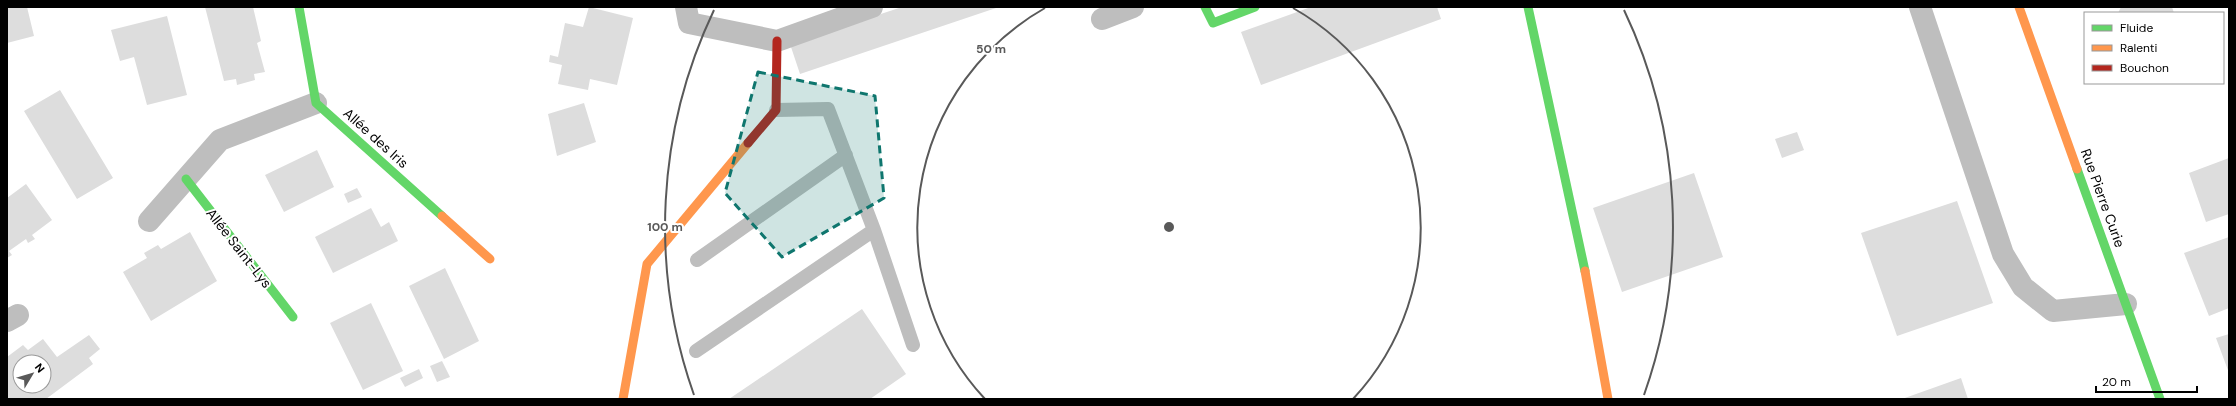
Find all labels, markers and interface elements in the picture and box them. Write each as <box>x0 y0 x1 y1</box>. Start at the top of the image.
legend <box>2084 12 2224 84</box>
text: Fluide <box>2120 20 2153 36</box>
text: Ralenti <box>2120 40 2158 56</box>
text: 50 m <box>976 41 1006 57</box>
text: Bouchon <box>2120 60 2169 76</box>
street label: Allée des Iris <box>340 104 412 172</box>
street label: Rue Pierre Curie <box>2077 146 2129 250</box>
street label: Allée Saint-Lys <box>202 205 276 291</box>
text: 100 m <box>647 219 683 235</box>
centre of rings <box>1162 220 1176 234</box>
north arrow <box>12 354 52 394</box>
text: N <box>32 360 48 375</box>
scale bar <box>2096 368 2197 394</box>
text: 20 m <box>2102 374 2131 390</box>

